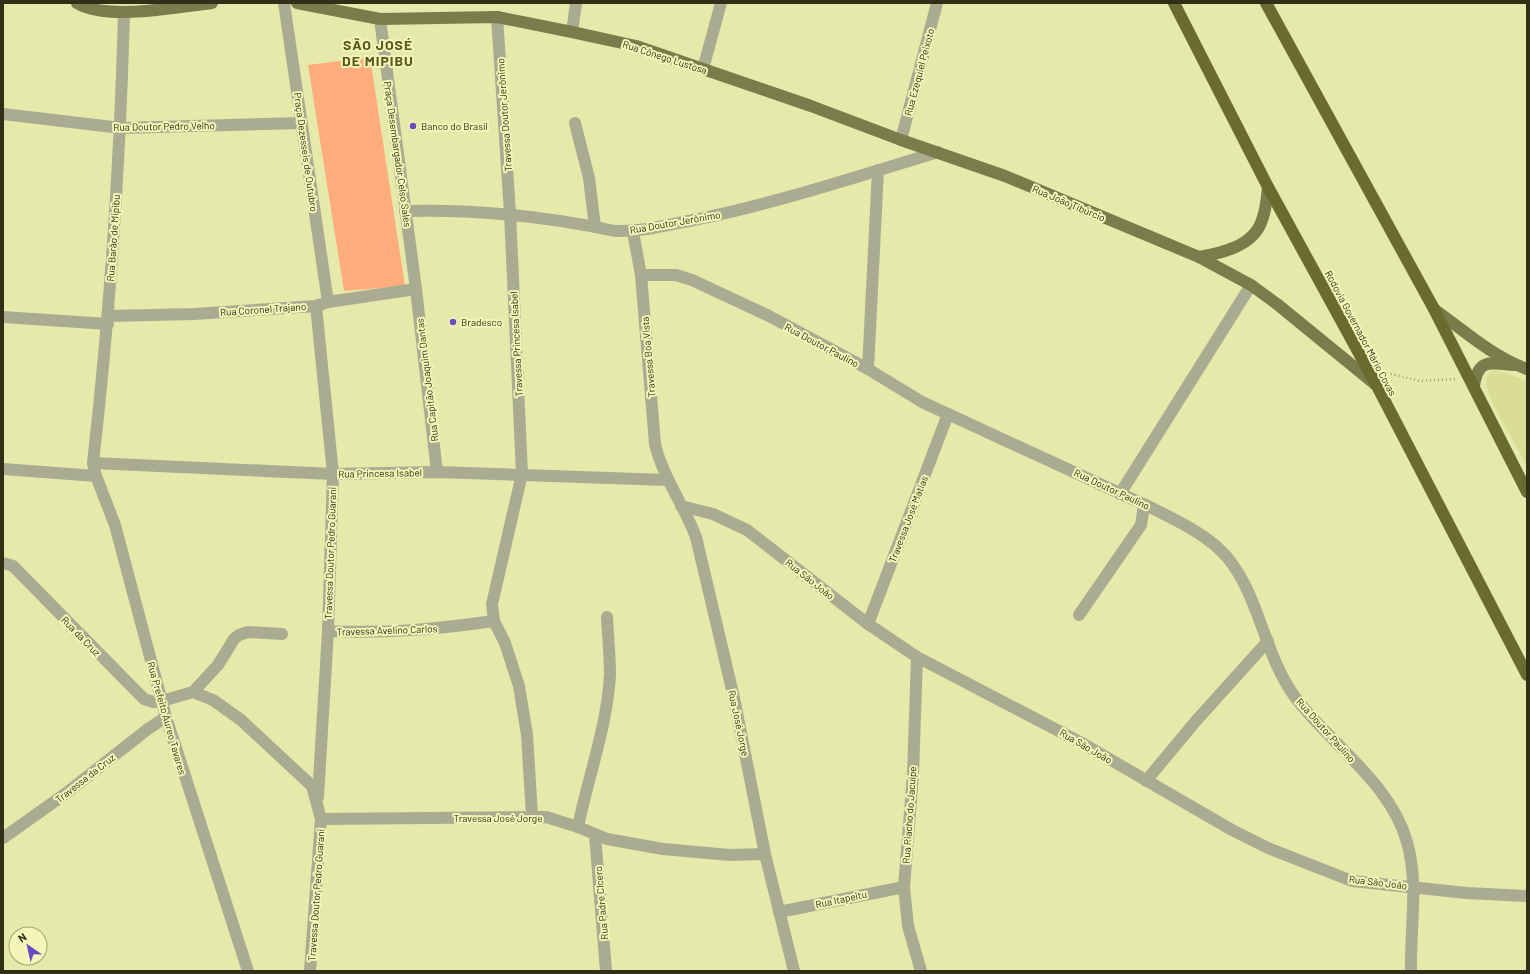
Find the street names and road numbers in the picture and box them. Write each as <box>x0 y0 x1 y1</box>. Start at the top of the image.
street label: Rua Ezequiel Peixoto <box>902 27 936 117</box>
street label: Rua Cônego Lustosa <box>621 38 709 76</box>
street label: Travessa Doutor Jerônimo <box>494 58 514 172</box>
street label: Praça Desembargador Celso Sales <box>382 80 414 228</box>
street label: Praça Dezesseis de Outubro <box>292 92 320 212</box>
street label: Rua Doutor Pedro Velho <box>113 119 215 133</box>
street label: Rua João Tibúrcio <box>1031 182 1107 224</box>
street label: Rua Barão de Mipibu <box>104 194 122 282</box>
street label: Rua Doutor Jerônimo <box>629 208 721 236</box>
street label: Rodovia Governador Mário Covas <box>1323 268 1399 398</box>
street label: Travessa Princesa Isabel <box>507 291 525 397</box>
street label: Rua Coronel Trajano <box>220 300 306 318</box>
street label: Travessa Boa Vista <box>638 316 658 398</box>
street label: Rua Capitão Joaquim Dantas <box>413 317 441 442</box>
street label: Rua Doutor Paulino <box>783 320 861 370</box>
street label: Rua Princesa Isabel <box>338 466 422 480</box>
street label: Rua Doutor Paulino <box>1072 466 1152 512</box>
street label: Travessa José Matias <box>886 474 930 564</box>
street label: Travessa Doutor Pedro Guarani <box>322 487 338 619</box>
street label: Rua São João <box>783 556 837 602</box>
street label: Rua da Cruz <box>59 614 103 659</box>
street label: Travessa Avelino Carlos <box>336 622 438 638</box>
street label: Rua Prefeito Áureo Tavares <box>145 660 189 776</box>
street label: Rua José Jorge <box>726 689 752 757</box>
street label: Rua Doutor Paulino <box>1294 695 1358 765</box>
street label: Rua São João <box>1058 726 1114 766</box>
street label: Travessa da Cruz <box>53 751 118 805</box>
street label: Rua Riacho do Jacuípe <box>900 766 918 864</box>
street label: Travessa José Jorge <box>453 812 543 824</box>
street label: Travessa Doutor Pedro Guarani <box>305 828 327 962</box>
street label: Rua Padre Clcero <box>592 866 610 940</box>
street label: Rua São João <box>1348 872 1408 892</box>
street label: Rua Itapeitu <box>814 888 868 910</box>

